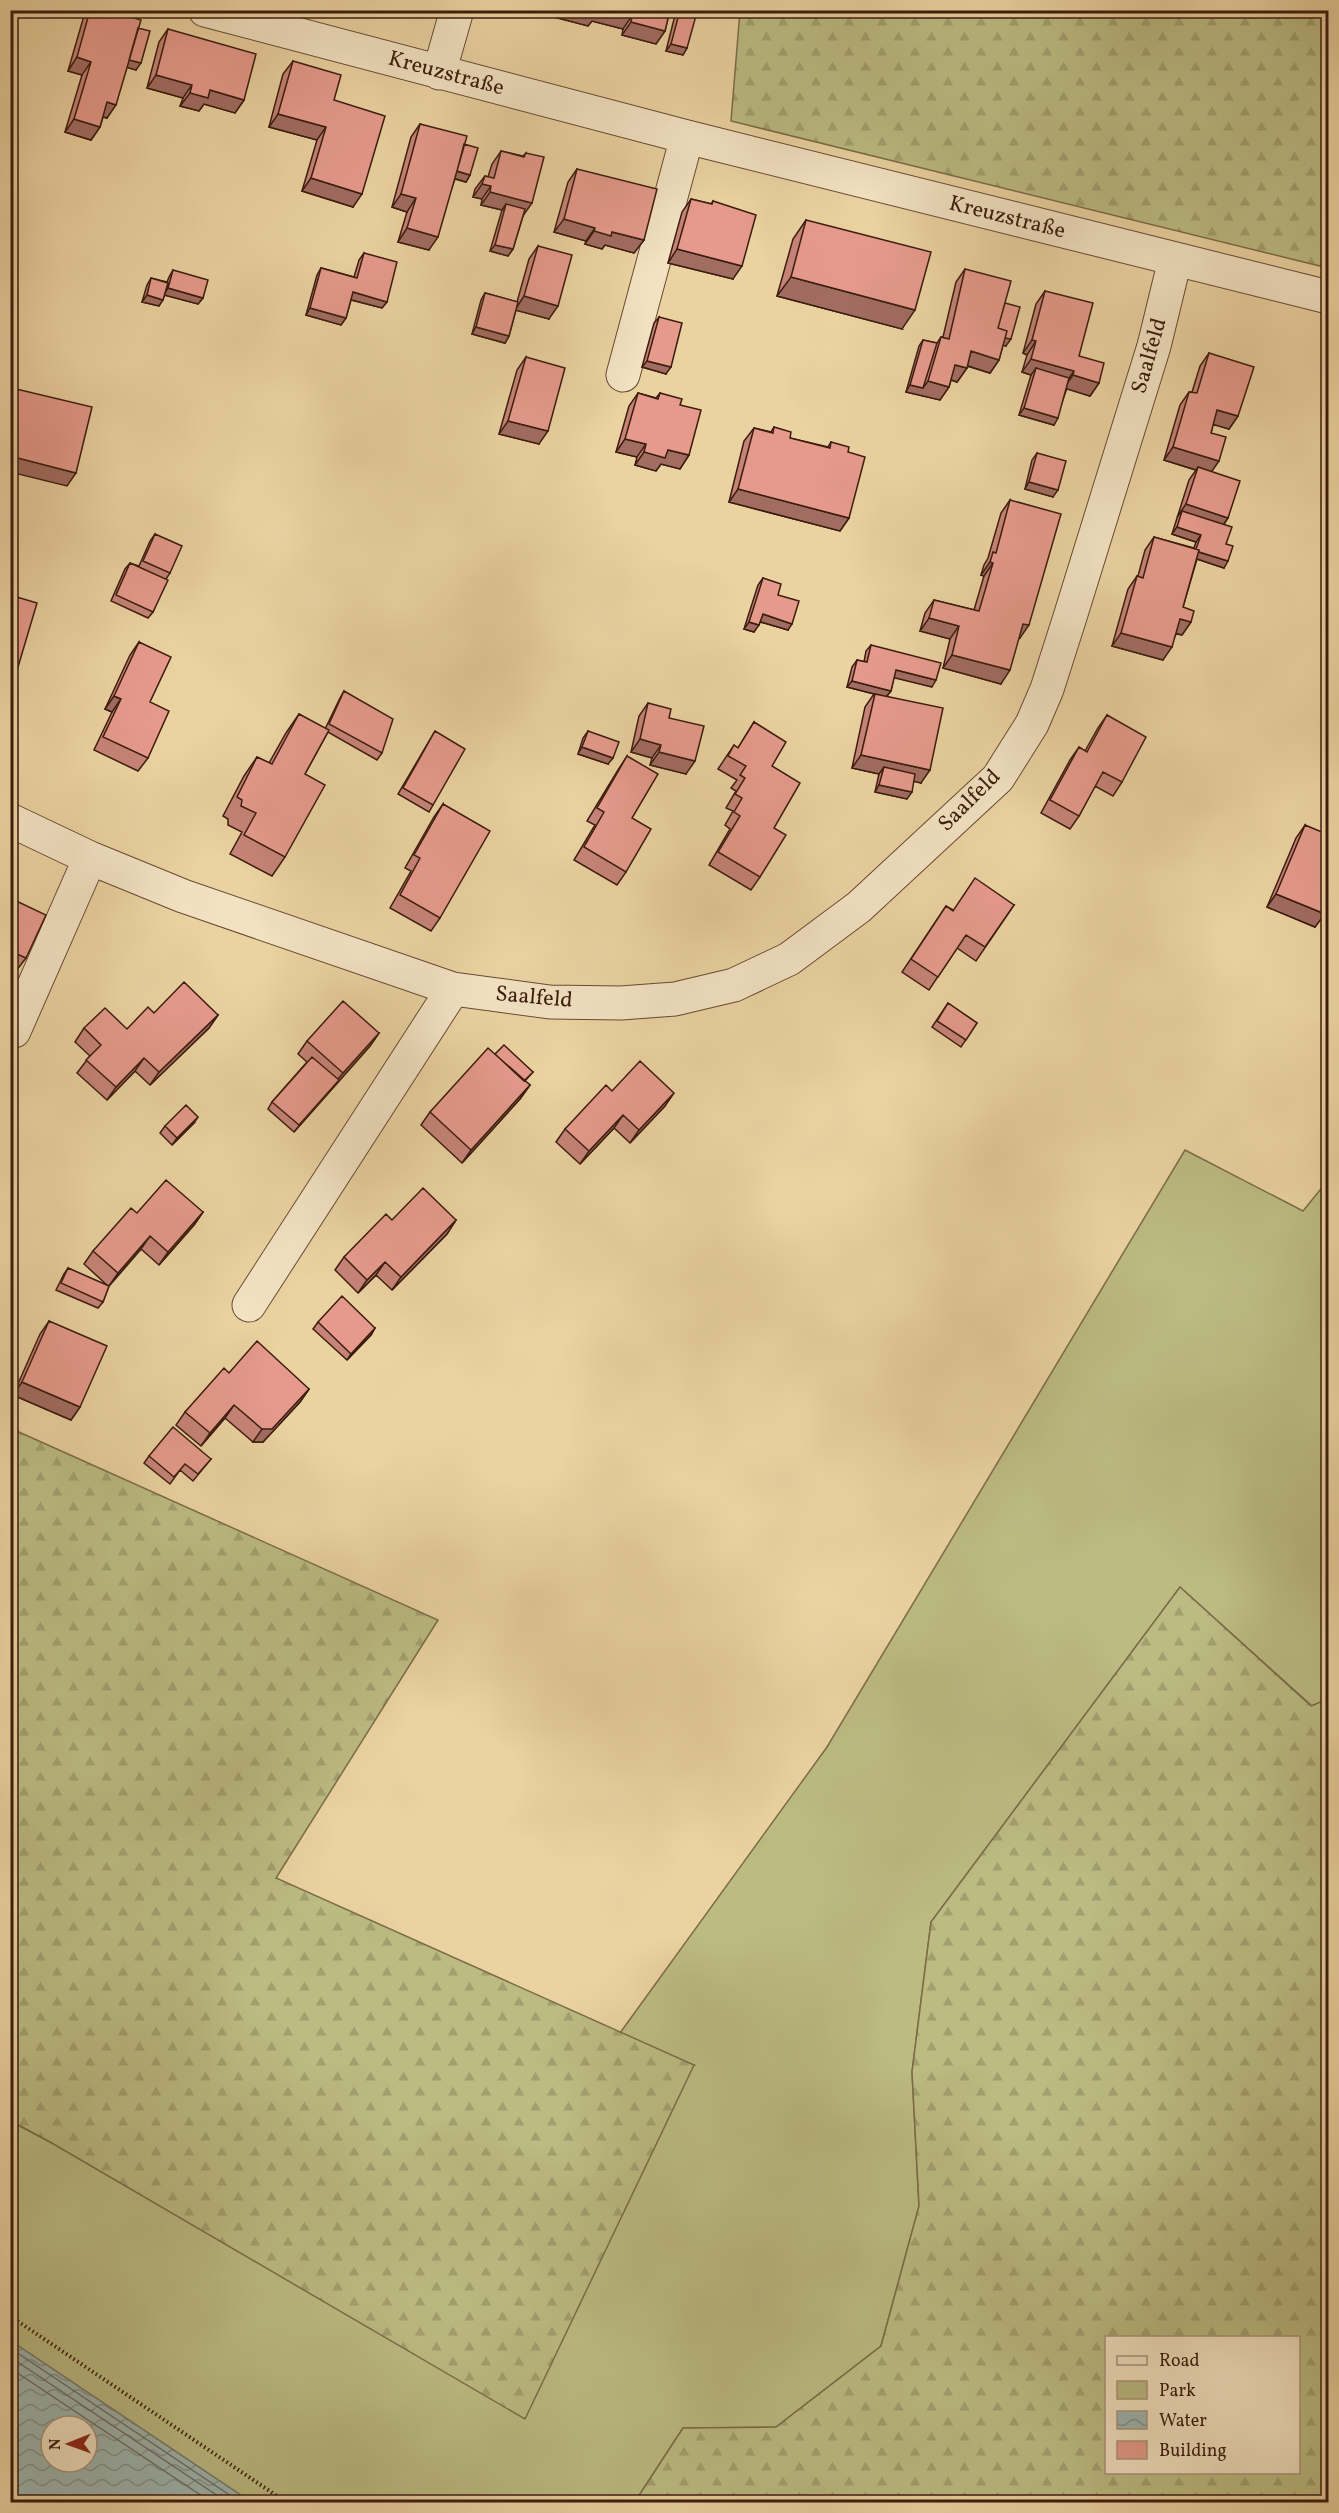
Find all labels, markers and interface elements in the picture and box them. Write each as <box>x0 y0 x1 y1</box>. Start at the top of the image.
street label: Kreuzstraße <box>385 44 507 104</box>
street label: Kreuzstraße <box>946 189 1068 247</box>
street label: Saalfeld <box>1124 314 1176 398</box>
street label: Saalfeld <box>932 763 1008 839</box>
street label: Saalfeld <box>494 979 574 1017</box>
legend <box>1105 2336 1300 2474</box>
text: Road <box>1159 2349 1200 2374</box>
text: Park <box>1159 2379 1196 2404</box>
text: Water <box>1159 2409 1207 2434</box>
north arrow <box>39 2414 99 2474</box>
text: N <box>45 2438 67 2450</box>
text: Building <box>1159 2439 1227 2464</box>

